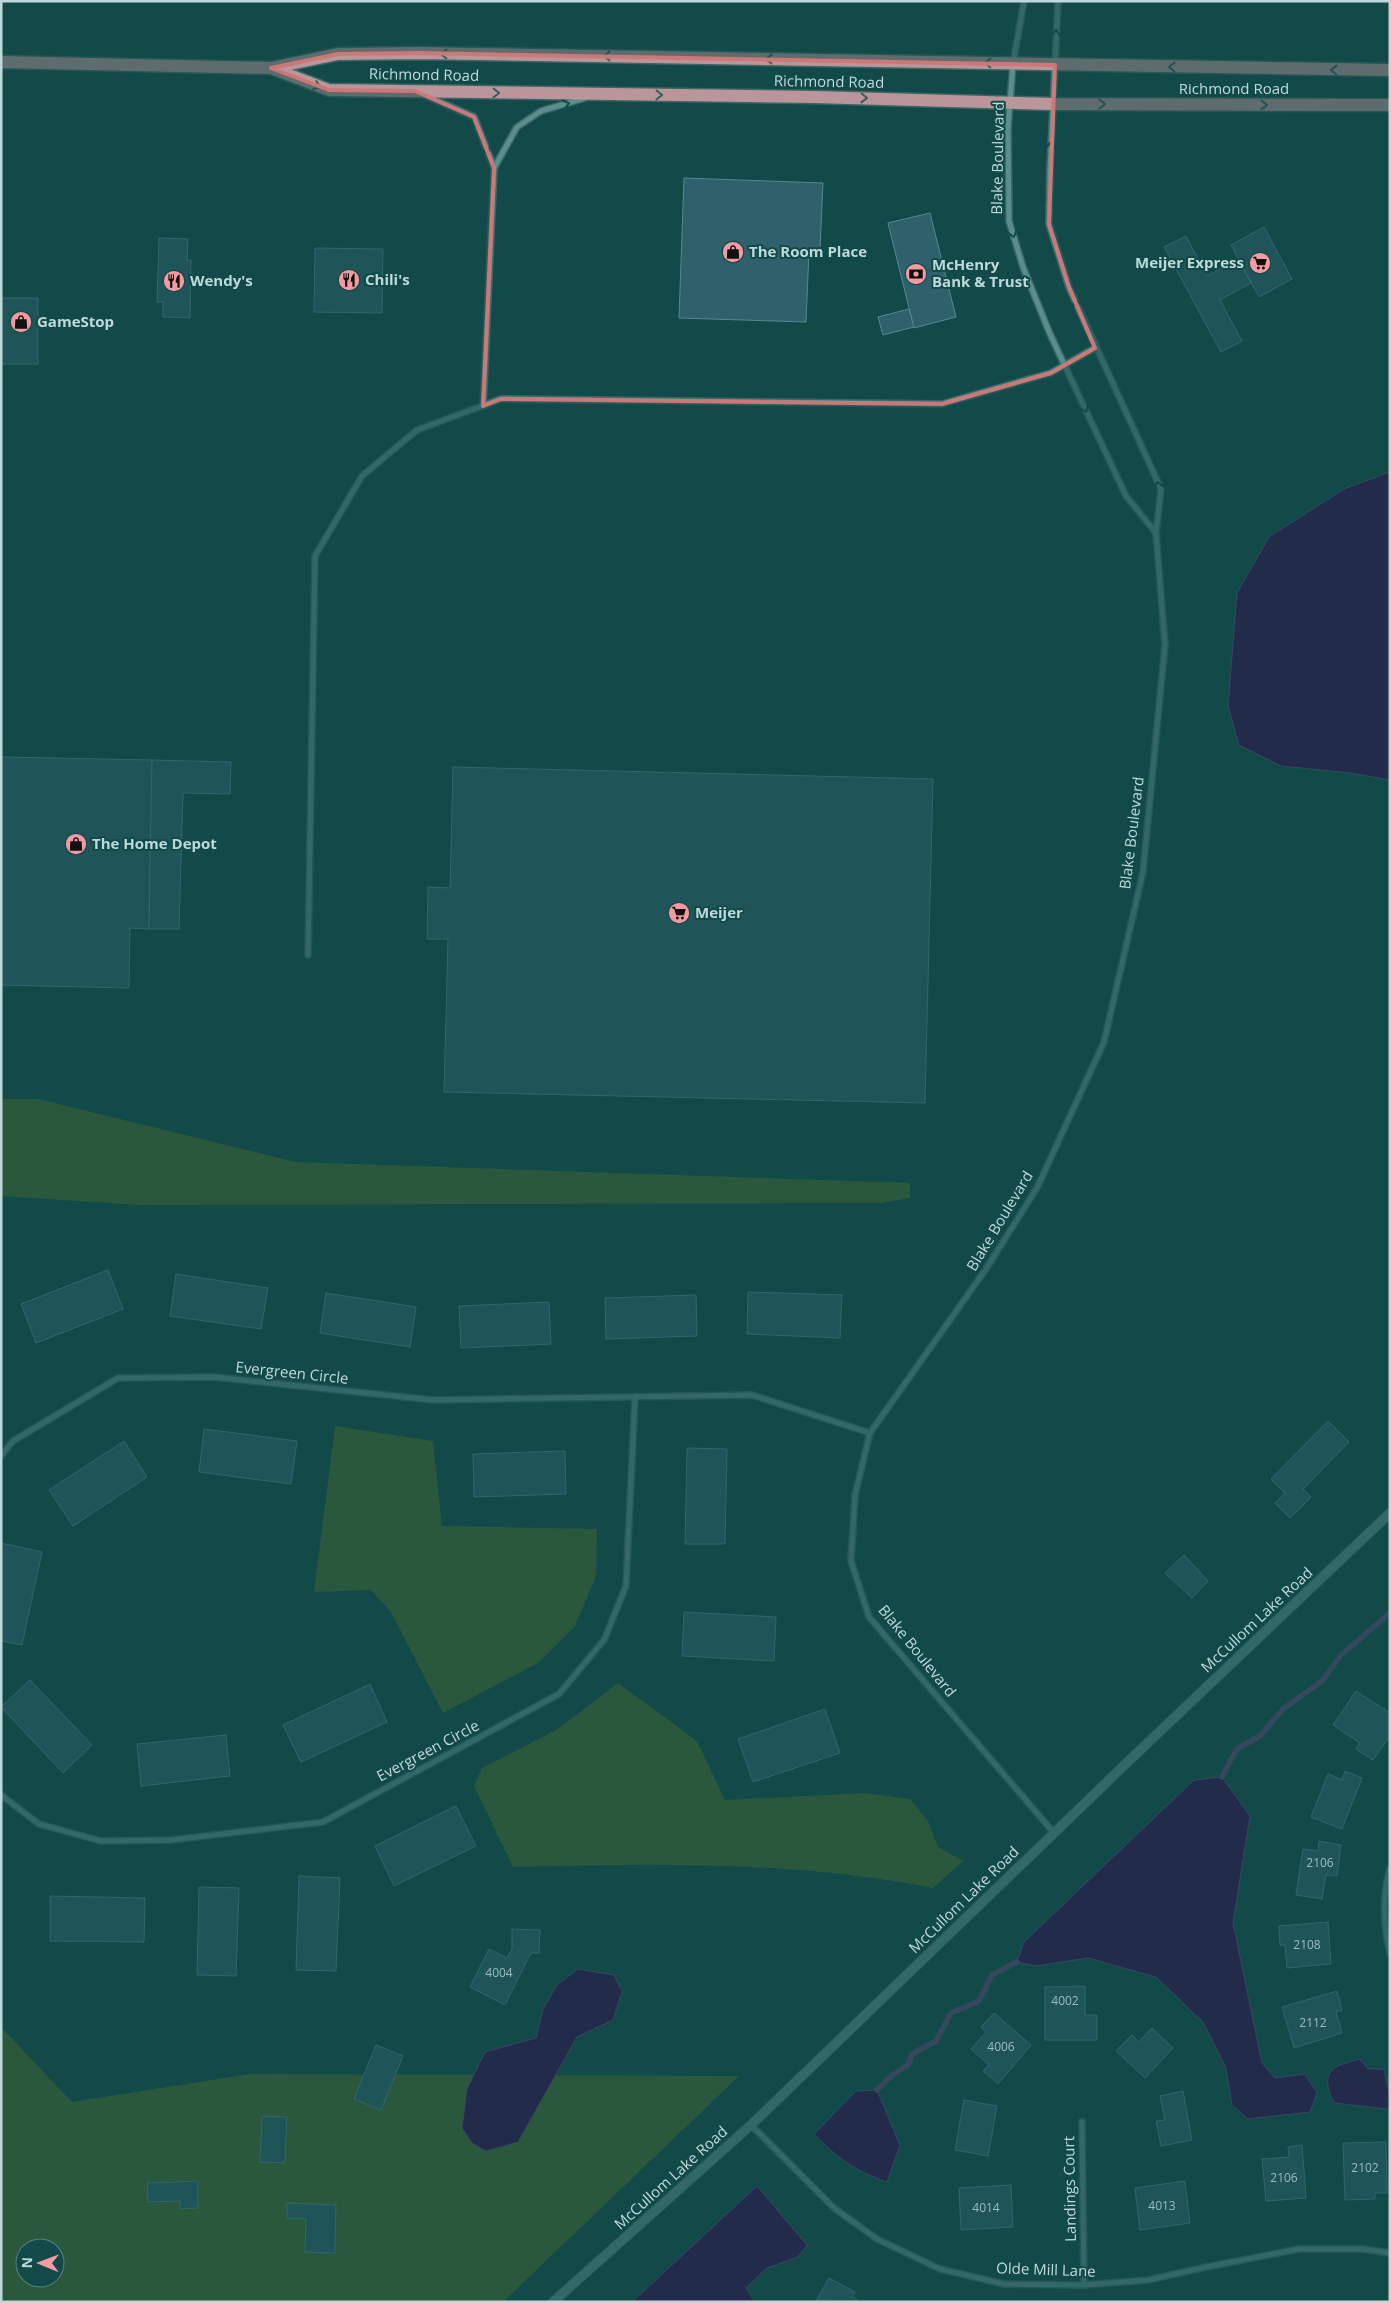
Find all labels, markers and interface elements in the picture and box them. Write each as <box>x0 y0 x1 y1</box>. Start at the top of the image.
one-way arrow <box>1051 29 1061 36</box>
one-way arrow <box>440 49 448 59</box>
one-way arrow <box>602 50 610 61</box>
one-way arrow <box>765 54 772 64</box>
one-way arrow <box>984 58 992 68</box>
one-way arrow <box>1167 62 1175 72</box>
street label: Richmond Road <box>369 63 479 85</box>
one-way arrow <box>1330 64 1338 75</box>
street label: Richmond Road <box>774 70 884 92</box>
street label: Richmond Road <box>1179 78 1289 98</box>
one-way arrow <box>312 79 321 90</box>
one-way arrow <box>492 88 500 98</box>
one-way arrow <box>655 90 663 100</box>
one-way arrow <box>860 93 868 104</box>
one-way arrow <box>561 99 569 109</box>
one-way arrow <box>1098 99 1106 109</box>
one-way arrow <box>1261 100 1269 110</box>
street label: Blake Boulevard <box>986 101 1008 215</box>
one-way arrow <box>1046 141 1057 149</box>
one-way arrow <box>480 146 491 155</box>
one-way arrow <box>1008 230 1018 238</box>
shop icon: The Room Place <box>721 240 745 264</box>
place label: The Room Place <box>749 241 867 261</box>
supermarket icon: Meijer Express <box>1248 251 1272 275</box>
place label: Meijer Express <box>1135 252 1244 272</box>
place label: McHenry Bank & Trust <box>932 254 1029 291</box>
bank icon: McHenry Bank & Trust <box>904 262 928 286</box>
restaurant icon: Chili's <box>337 268 361 292</box>
restaurant icon: Wendy's <box>162 269 186 293</box>
place label: Chili's <box>365 269 410 289</box>
place label: Wendy's <box>190 270 253 290</box>
one-way arrow <box>1071 299 1082 308</box>
shop icon: GameStop <box>9 310 33 334</box>
place label: GameStop <box>37 311 114 331</box>
one-way arrow <box>1079 404 1090 413</box>
one-way arrow <box>1153 481 1163 490</box>
street label: Blake Boulevard <box>1114 775 1148 890</box>
shop icon: The Home Depot <box>64 832 88 856</box>
place label: The Home Depot <box>92 833 217 853</box>
supermarket icon: Meijer <box>667 901 691 925</box>
place label: Meijer <box>695 902 743 922</box>
street label: Blake Boulevard <box>961 1167 1037 1274</box>
street label: Evergreen Circle <box>235 1356 350 1388</box>
street label: McCullom Lake Road <box>1196 1562 1316 1676</box>
street label: Blake Boulevard <box>874 1600 961 1701</box>
street label: Evergreen Circle <box>373 1715 482 1786</box>
street label: McCullom Lake Road <box>904 1841 1023 1957</box>
house number: 2106 <box>1306 1854 1334 1871</box>
house number: 2108 <box>1293 1936 1321 1953</box>
house number: 4004 <box>485 1964 513 1981</box>
house number: 4002 <box>1051 1992 1079 2009</box>
house number: 2112 <box>1299 2014 1327 2031</box>
house number: 4006 <box>987 2038 1015 2055</box>
street label: McCullom Lake Road <box>609 2121 731 2233</box>
street label: Landings Court <box>1058 2136 1080 2242</box>
house number: 2102 <box>1351 2159 1379 2176</box>
house number: 2106 <box>1270 2169 1298 2186</box>
house number: 4013 <box>1148 2197 1176 2214</box>
house number: 4014 <box>972 2199 1000 2216</box>
north arrow <box>15 2238 65 2288</box>
text: N <box>17 2257 36 2269</box>
street label: Olde Mill Lane <box>996 2257 1096 2281</box>

